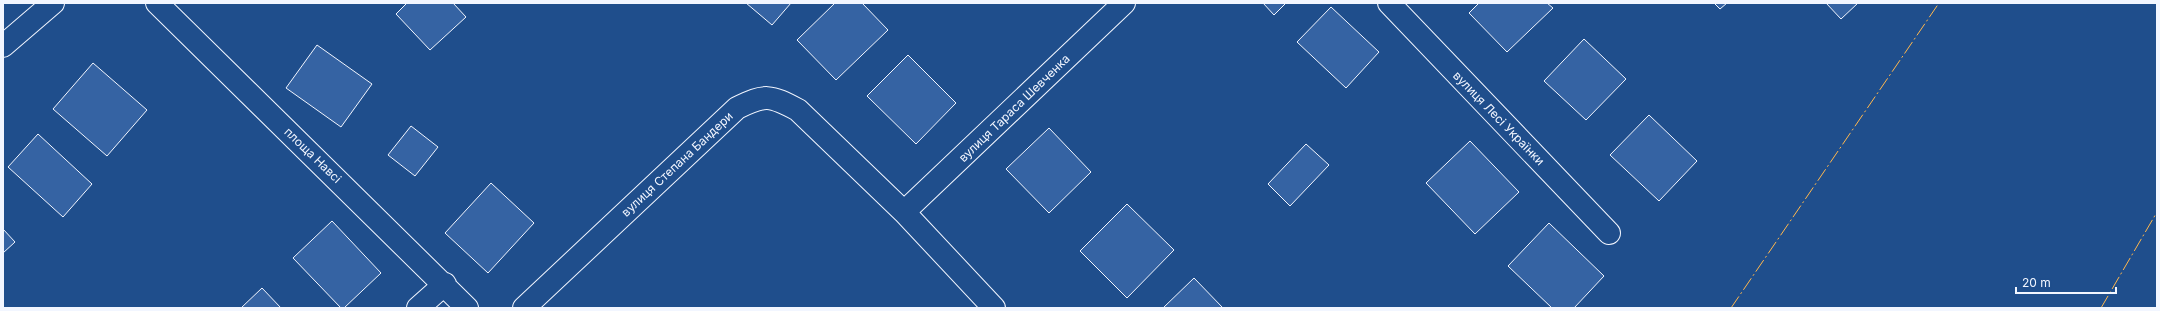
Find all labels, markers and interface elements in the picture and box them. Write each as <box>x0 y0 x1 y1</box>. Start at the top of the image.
street label: вулиця Тараса Шевченка <box>955 51 1073 165</box>
street label: вулиця Лесі Українки <box>1450 68 1548 168</box>
street label: вулиця Степана Бандери <box>618 108 736 220</box>
street label: площа Навсі <box>281 124 345 186</box>
scale bar <box>2016 269 2116 295</box>
text: 20 m <box>2022 275 2051 290</box>

